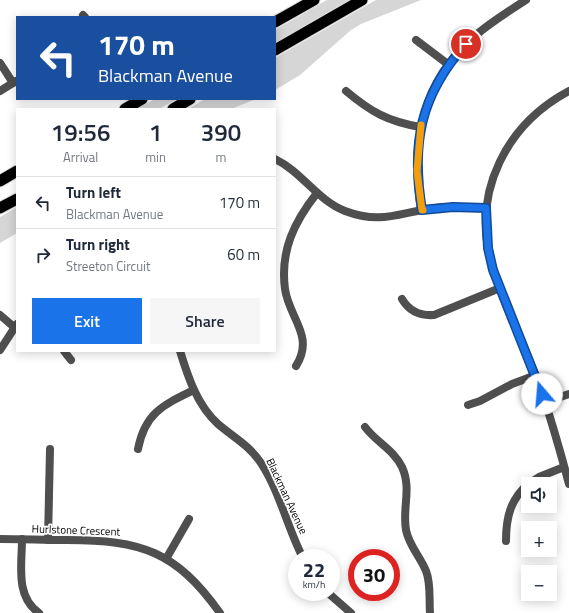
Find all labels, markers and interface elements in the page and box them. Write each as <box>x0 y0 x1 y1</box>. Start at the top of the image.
text: 170 m <box>98 23 175 66</box>
pin <box>449 27 483 61</box>
icon: left <box>32 32 84 84</box>
icon: arrive <box>455 33 477 55</box>
text: Blackman Avenue <box>98 62 233 89</box>
text: 19:56 <box>51 114 110 150</box>
text: 1 <box>149 114 162 150</box>
text: 390 <box>201 114 241 150</box>
text: Arrival <box>63 147 98 167</box>
text: min <box>145 147 166 167</box>
text: m <box>216 147 226 167</box>
text: Turn left <box>66 181 121 204</box>
text: 170 m <box>219 191 260 214</box>
icon: left <box>32 192 54 214</box>
text: Blackman Avenue <box>66 204 163 224</box>
text: Turn right <box>66 233 130 256</box>
text: 60 m <box>227 243 260 266</box>
icon: right <box>32 244 54 266</box>
text: Streeton Circuit <box>66 256 151 276</box>
button: Exit <box>32 298 142 344</box>
button: Share <box>150 298 260 344</box>
position arrow <box>521 373 563 415</box>
street label: Blackman Avenue <box>262 455 312 537</box>
map controls <box>521 477 557 601</box>
button: sound <box>521 477 557 513</box>
street label: Hurlstone Crescent <box>31 520 121 540</box>
button: + <box>521 521 557 557</box>
speed limit sign: 30 <box>348 549 400 601</box>
text: 22 <box>303 554 325 585</box>
button: − <box>521 565 557 601</box>
text: km/h <box>303 577 325 592</box>

